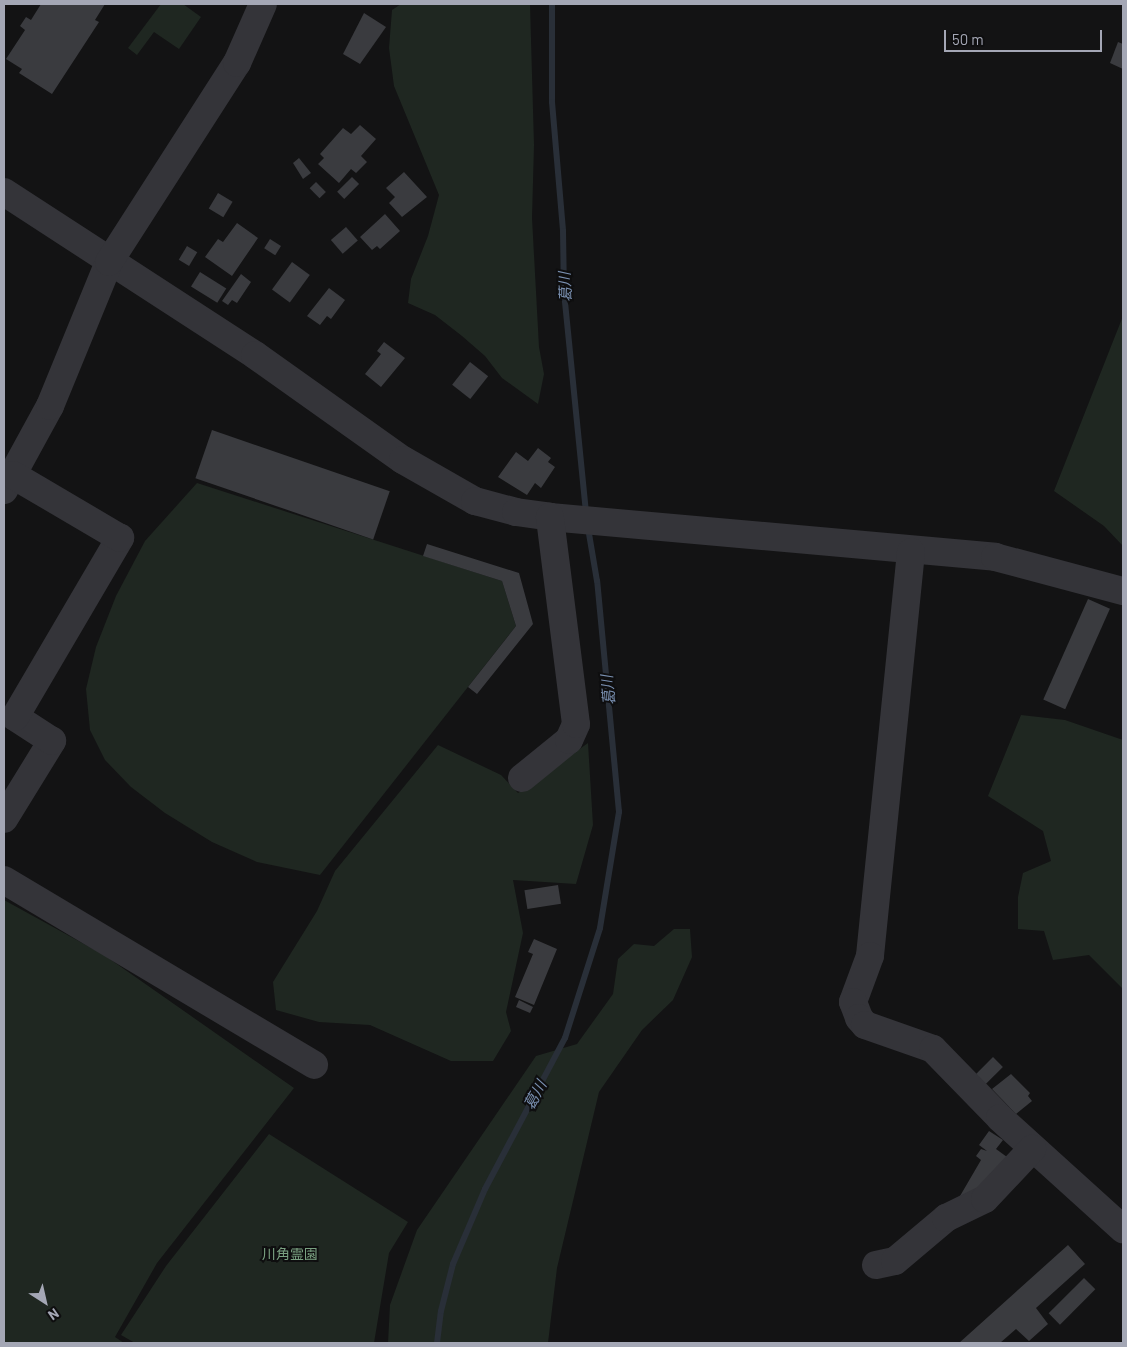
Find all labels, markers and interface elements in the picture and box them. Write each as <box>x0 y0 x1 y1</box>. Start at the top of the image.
scale bar <box>947 20 1104 52</box>
text: 50 m <box>952 30 984 48</box>
water label: 葛川 <box>555 272 575 302</box>
water label: 葛川 <box>598 674 618 706</box>
water label: 葛川 <box>520 1078 550 1112</box>
park label: 川角霊園 <box>262 1246 318 1262</box>
north arrow <box>20 1277 70 1327</box>
text: N <box>45 1305 63 1324</box>

